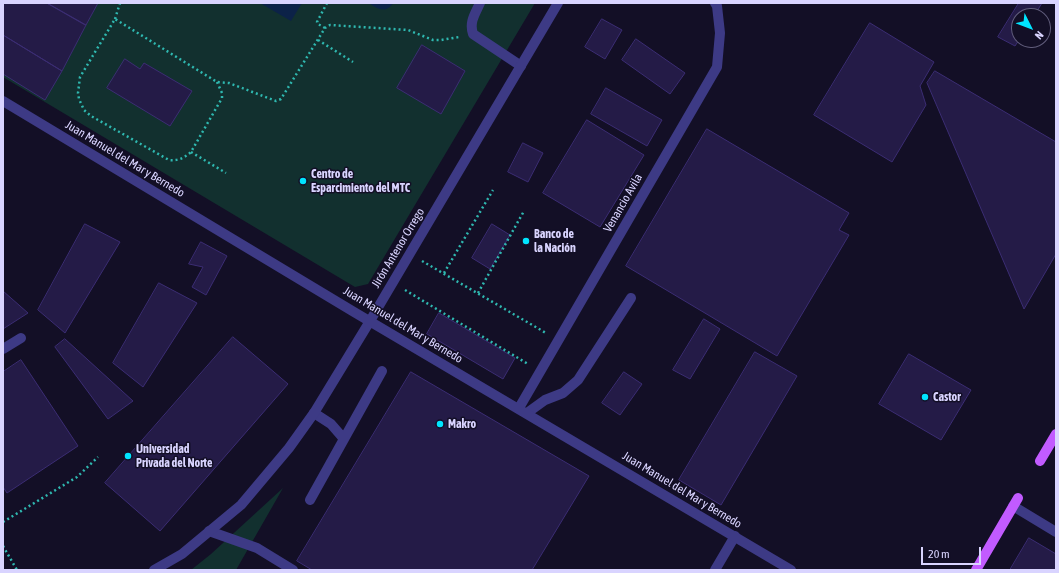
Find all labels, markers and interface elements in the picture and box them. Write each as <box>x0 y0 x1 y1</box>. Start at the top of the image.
north arrow <box>1011 8 1051 48</box>
text: N <box>1033 29 1046 42</box>
street label: Juan Manuel del Mar y Bernedo <box>63 118 187 200</box>
place label: Centro de Esparcimiento del MTC <box>311 167 410 195</box>
street label: Venancio Avila <box>601 171 645 235</box>
marker: Centro de Esparcimiento del MTC <box>298 176 308 186</box>
street label: Jirón Antenor Orrego <box>369 206 427 290</box>
place label: Banco de la Nación <box>534 227 576 255</box>
marker: Banco de la Nación <box>521 236 531 246</box>
street label: Juan Manuel del Mar y Bernedo <box>341 284 465 366</box>
place label: Castor <box>933 390 961 404</box>
marker: Castor <box>920 392 930 402</box>
place label: Makro <box>448 417 476 431</box>
marker: Makro <box>435 419 445 429</box>
place label: Universidad Privada del Norte <box>136 442 212 470</box>
street label: Juan Manuel del Mar y Bernedo <box>620 449 744 531</box>
marker: Universidad Privada del Norte <box>123 451 133 461</box>
scale bar <box>923 539 983 565</box>
text: 20 m <box>928 547 950 561</box>

